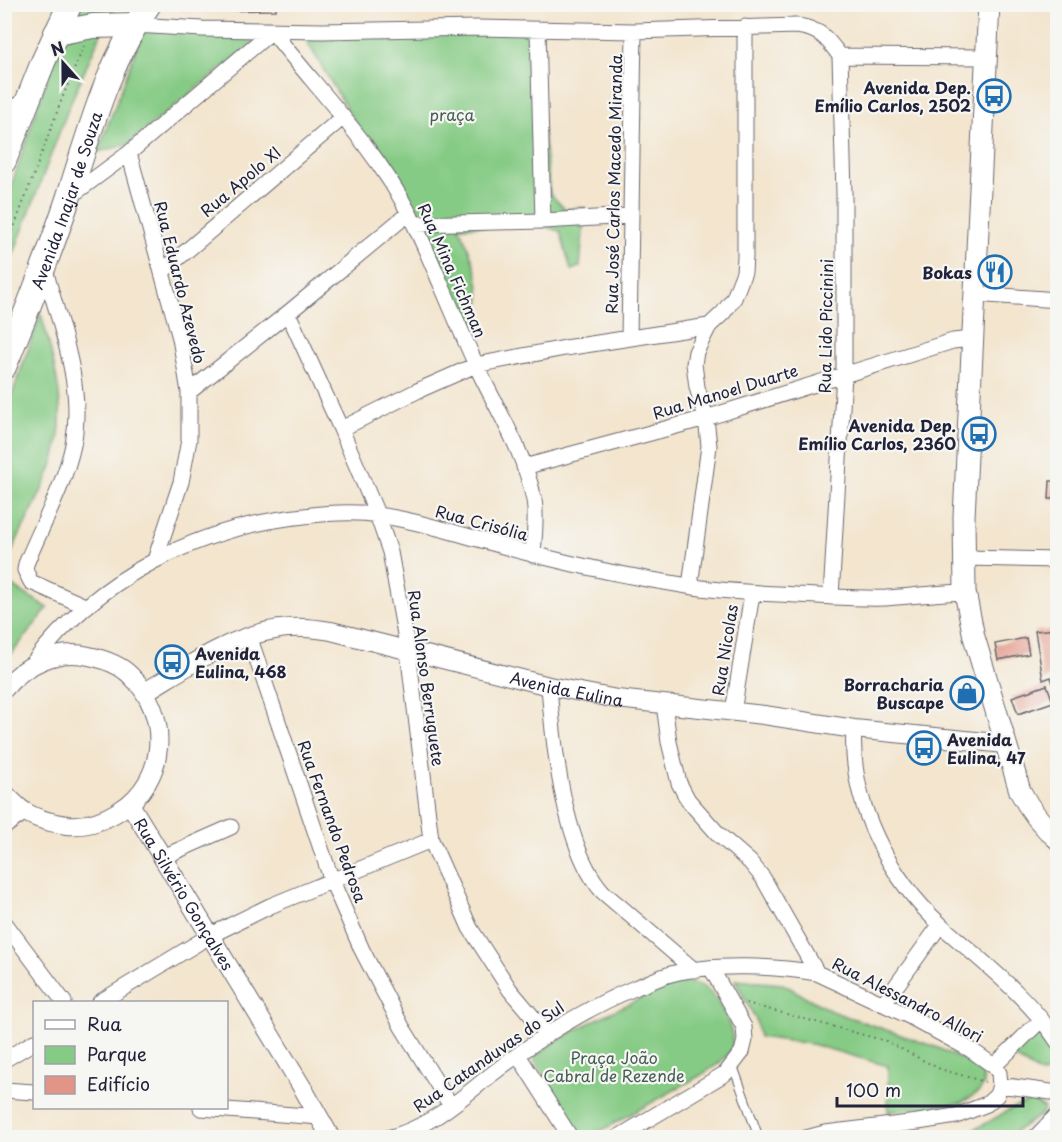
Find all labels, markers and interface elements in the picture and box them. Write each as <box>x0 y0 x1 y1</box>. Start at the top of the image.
north arrow <box>33 33 93 93</box>
text: N <box>47 35 67 62</box>
street label: Rua José Carlos Macedo Miranda <box>599 53 627 314</box>
place label: Avenida Dep. Emílio Carlos, 2502 <box>814 75 971 117</box>
bus stop icon: Avenida Dep. Emílio Carlos, 2502 <box>976 78 1012 114</box>
park label: praça <box>430 102 474 126</box>
street label: Avenida Inajar de Souza <box>24 108 108 293</box>
street label: Rua Apolo XI <box>195 140 285 222</box>
street label: Rua Eduardo Azevedo <box>149 198 213 366</box>
street label: Rua Mina Fichman <box>413 199 493 341</box>
restaurant icon: Bokas <box>977 254 1013 290</box>
street label: Rua Lido Piccinini <box>812 259 838 393</box>
place label: Bokas <box>922 260 972 284</box>
street label: Rua Manoel Duarte <box>649 357 801 425</box>
place label: Avenida Dep. Emílio Carlos, 2360 <box>798 413 956 455</box>
bus stop icon: Avenida Dep. Emílio Carlos, 2360 <box>961 416 997 452</box>
street label: Rua Crisólia <box>433 498 531 546</box>
street label: Rua Alonso Berruguete <box>403 588 451 768</box>
street label: Rua Nicolas <box>705 603 743 697</box>
place label: Avenida Eulina, 468 <box>194 641 287 683</box>
bus stop icon: Avenida Eulina, 468 <box>154 644 190 680</box>
street label: Avenida Eulina <box>508 665 624 712</box>
place label: Borracharia Buscape <box>843 672 944 714</box>
shop icon: Borracharia Buscape <box>949 675 985 711</box>
place label: Avenida Eulina, 47 <box>946 727 1026 769</box>
bus stop icon: Avenida Eulina, 47 <box>906 730 942 766</box>
street label: Rua Fernando Pedrosa <box>292 737 374 906</box>
street label: Rua Silvério Gonçalves <box>129 813 240 975</box>
street label: Rua Alessandro Allori <box>828 951 988 1047</box>
street label: Rua Catanduvas do Sul <box>408 995 568 1117</box>
legend <box>33 1001 228 1109</box>
text: Rua <box>87 1010 122 1037</box>
text: Parque <box>87 1040 147 1067</box>
park label: Praça João Cabral de Rezende <box>543 1045 685 1087</box>
text: Edifício <box>87 1070 150 1097</box>
scale bar <box>837 1070 1023 1108</box>
text: 100 m <box>846 1076 901 1103</box>

